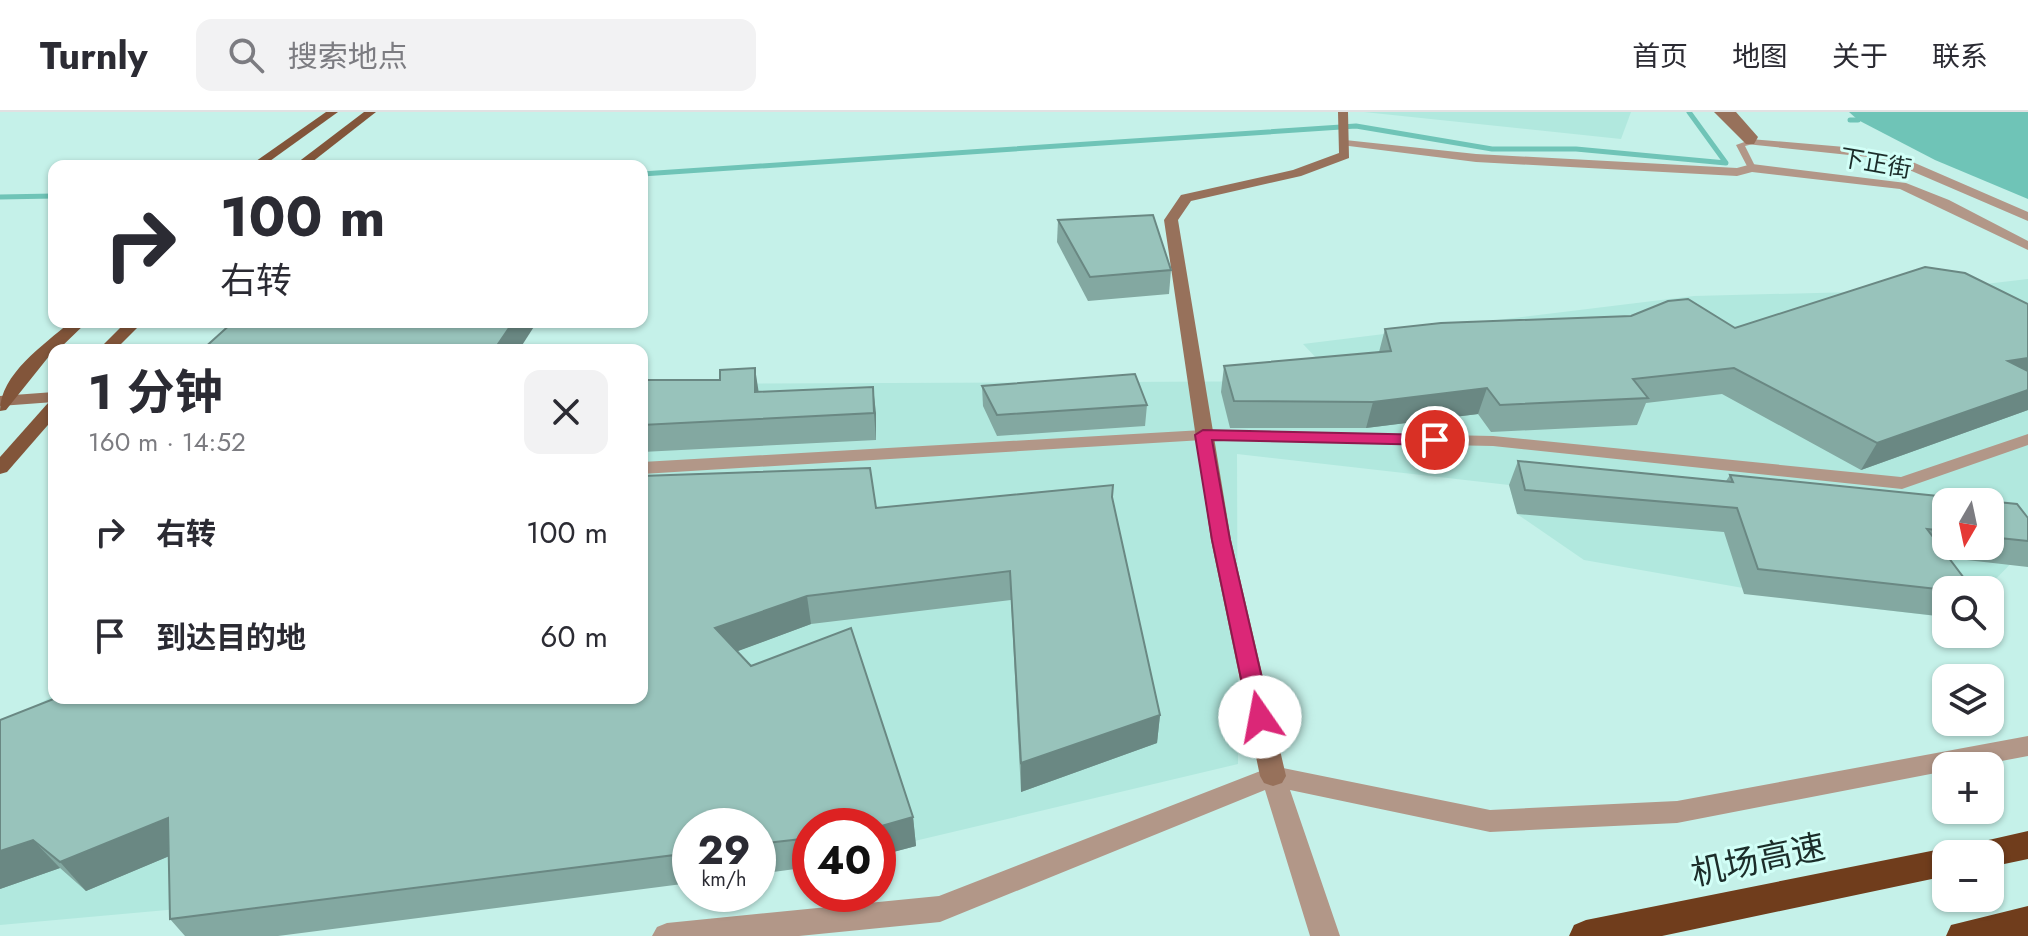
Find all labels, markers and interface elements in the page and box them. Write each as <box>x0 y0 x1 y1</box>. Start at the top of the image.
search box <box>196 19 756 91</box>
text: Turnly <box>40 28 148 83</box>
icon: search <box>224 33 268 77</box>
text: 搜索地点 <box>288 35 408 78</box>
text: 首页 <box>1632 36 1688 77</box>
text: 地图 <box>1732 36 1788 77</box>
text: 关于 <box>1832 36 1888 77</box>
text: 联系 <box>1932 36 1988 77</box>
street label: 下正街 <box>1838 140 1914 186</box>
text: 100 m <box>220 176 385 257</box>
icon: right <box>88 192 192 296</box>
text: 右转 <box>220 254 292 306</box>
text: 1 分钟 <box>88 358 223 427</box>
button: close <box>524 370 608 454</box>
pin <box>1401 406 1469 474</box>
icon: arrive <box>1413 418 1457 462</box>
text: 160 m · 14:52 <box>88 423 246 461</box>
north arrow <box>1932 488 2004 560</box>
map controls <box>1932 488 2004 912</box>
icon: right <box>88 510 132 554</box>
text: 100 m <box>526 511 608 554</box>
text: 右转 <box>156 512 216 555</box>
button: search <box>1932 576 2004 648</box>
icon: arrive <box>88 614 132 658</box>
text: 60 m <box>540 615 608 658</box>
text: 到达目的地 <box>156 616 306 659</box>
button: layers <box>1932 664 2004 736</box>
position arrow <box>1218 675 1302 759</box>
button: + <box>1932 752 2004 824</box>
speed limit sign: 40 <box>792 808 896 912</box>
text: 29 <box>698 821 751 879</box>
street label: 机场高速 <box>1686 822 1830 898</box>
button: − <box>1932 840 2004 912</box>
text: km/h <box>701 865 747 894</box>

